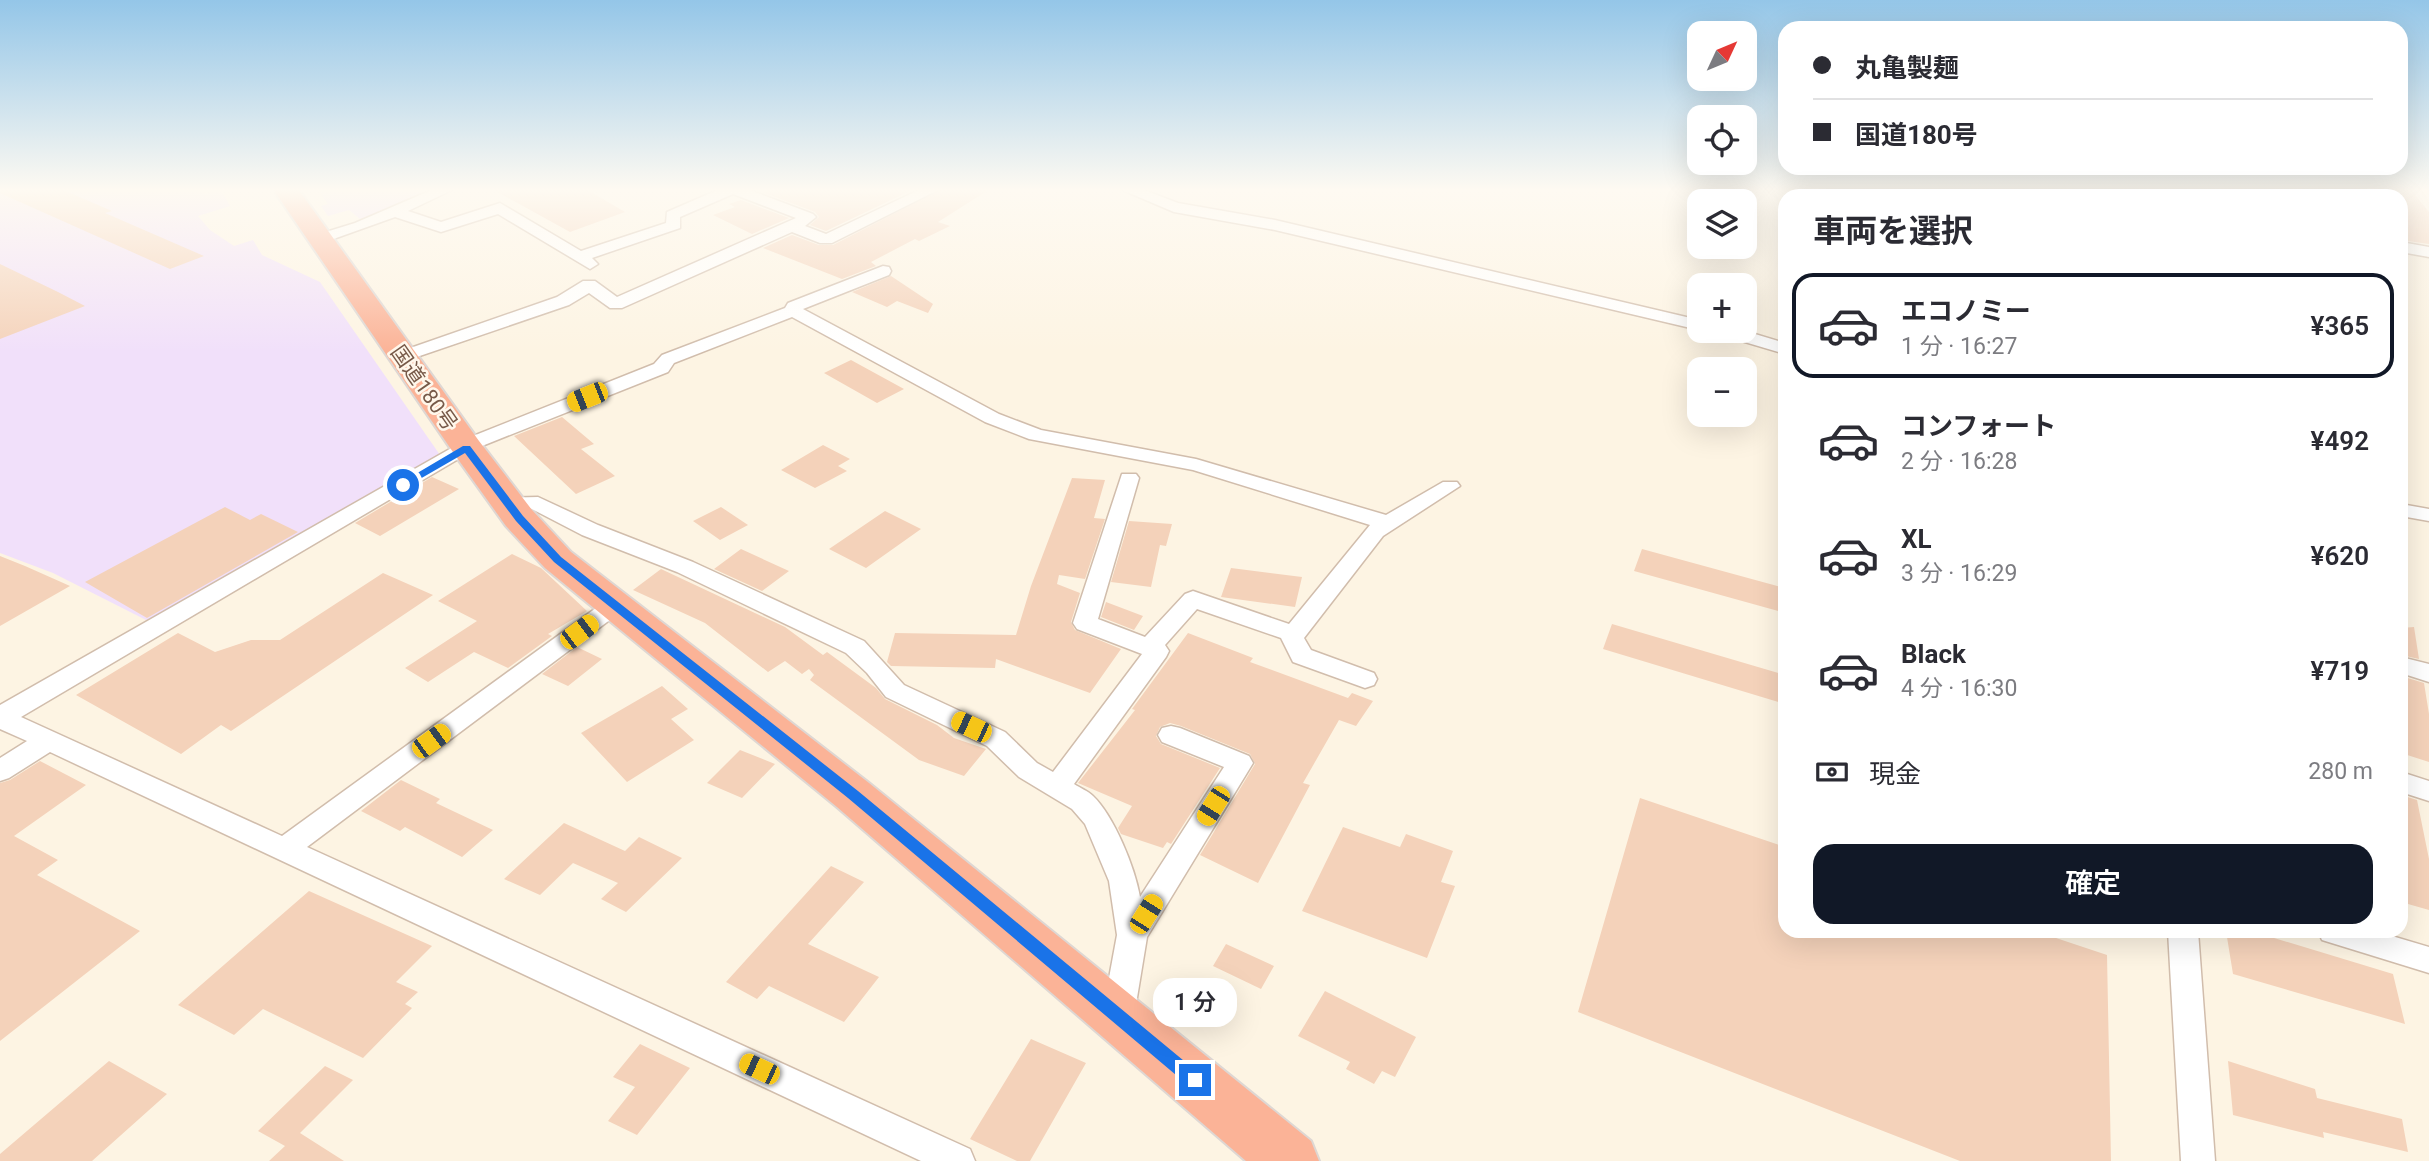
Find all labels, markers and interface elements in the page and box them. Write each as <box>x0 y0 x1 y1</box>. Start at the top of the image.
north arrow <box>1687 21 1757 91</box>
map controls <box>1687 21 1757 427</box>
text: 丸亀製麺 <box>1855 53 1959 83</box>
button: locate <box>1687 105 1757 175</box>
text: 国道180号 <box>1855 120 1978 150</box>
button: layers <box>1687 189 1757 259</box>
text: 車両を選択 <box>1813 212 1973 250</box>
button: + <box>1687 273 1757 343</box>
icon: car <box>1817 294 1880 357</box>
text: エコノミー <box>1901 296 2031 326</box>
text: ¥365 <box>2311 311 2369 341</box>
text: 1 分 · 16:27 <box>1901 333 2017 360</box>
street label: 国道180号 <box>386 341 462 435</box>
button: − <box>1687 357 1757 427</box>
car <box>564 379 611 415</box>
icon: car <box>1817 409 1880 472</box>
text: コンフォート <box>1901 411 2056 441</box>
text: ¥492 <box>2311 426 2369 456</box>
text: 2 分 · 16:28 <box>1901 448 2017 475</box>
route start <box>387 469 419 501</box>
icon: car <box>1817 524 1880 587</box>
text: XL <box>1901 524 1932 554</box>
text: ¥620 <box>2311 541 2369 571</box>
text: 3 分 · 16:29 <box>1901 560 2017 587</box>
car <box>556 611 603 653</box>
icon: car <box>1817 639 1880 702</box>
text: Black <box>1901 639 1966 669</box>
text: ¥719 <box>2311 656 2369 686</box>
text: 4 分 · 16:30 <box>1901 675 2017 702</box>
car <box>948 709 995 745</box>
car <box>408 720 455 762</box>
icon: cash <box>1813 753 1851 791</box>
text: 280 m <box>2308 758 2373 785</box>
text: 現金 <box>1869 759 1921 789</box>
car <box>1193 783 1234 829</box>
button: 確定 <box>1813 844 2373 924</box>
car <box>1126 891 1167 937</box>
callout: 1 分 <box>1153 978 1237 1028</box>
text: 1 分 <box>1174 989 1216 1016</box>
car <box>736 1051 783 1087</box>
route end <box>1179 1064 1211 1096</box>

